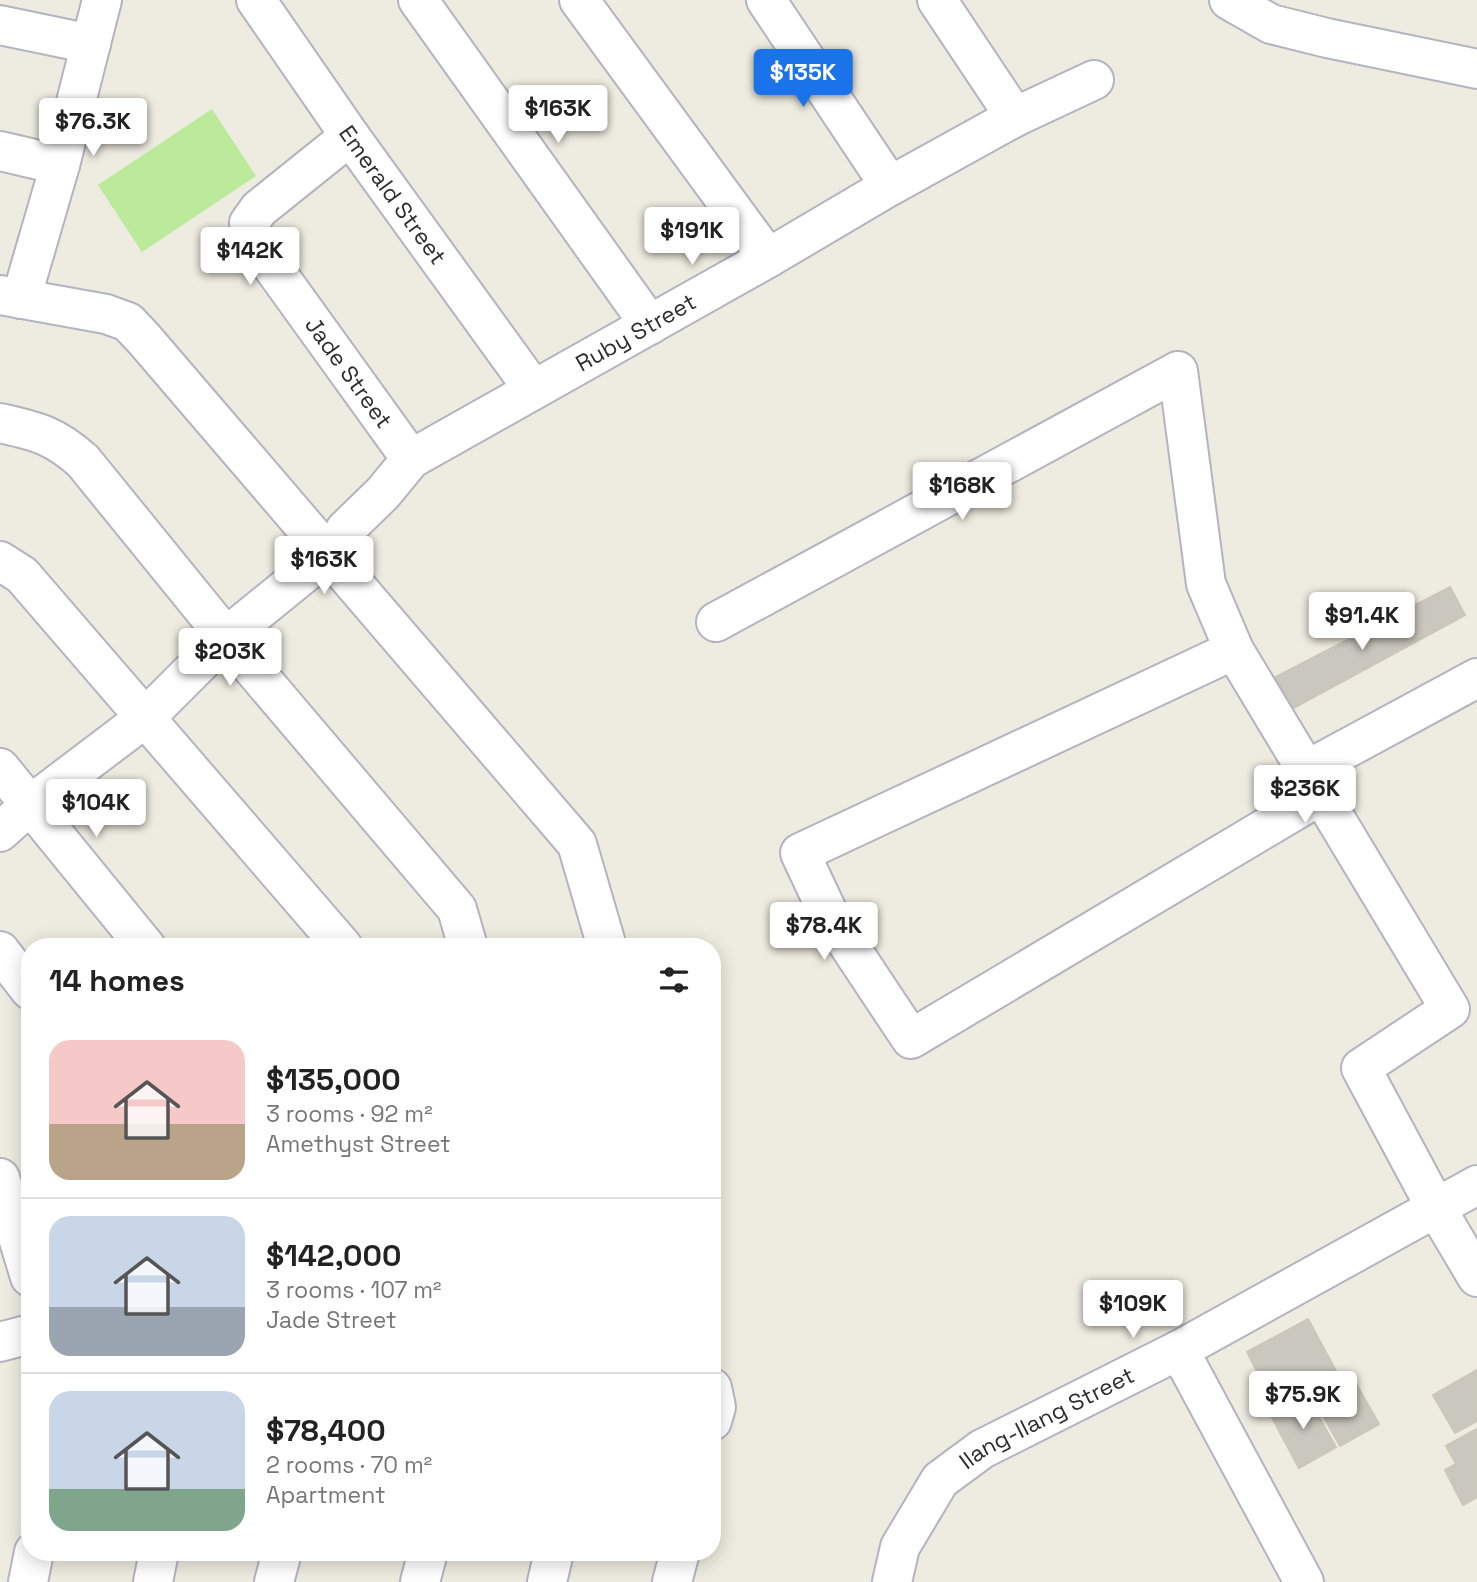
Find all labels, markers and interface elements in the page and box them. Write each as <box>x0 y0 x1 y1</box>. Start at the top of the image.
pin: $135K <box>754 50 852 109</box>
text: $135K <box>770 57 836 87</box>
pin: $163K <box>509 86 607 145</box>
text: $163K <box>525 93 591 123</box>
pin: $76.3K <box>36 99 150 158</box>
text: $76.3K <box>55 106 131 136</box>
street label: Emerald Street <box>332 120 453 270</box>
pin: $191K <box>643 208 741 267</box>
text: $191K <box>660 215 724 245</box>
pin: $142K <box>201 228 299 287</box>
text: $142K <box>216 235 284 265</box>
street label: Ruby Street <box>570 287 701 378</box>
street label: Jade Street <box>298 311 399 434</box>
pin: $168K <box>913 462 1011 522</box>
text: $168K <box>929 470 995 500</box>
pin: $163K <box>275 536 373 596</box>
text: $163K <box>291 544 357 574</box>
pin: $91.4K <box>1305 592 1419 652</box>
text: $91.4K <box>1325 600 1399 630</box>
pin: $203K <box>181 628 279 688</box>
text: $203K <box>195 636 265 666</box>
pin: $236K <box>1256 766 1354 825</box>
text: $236K <box>1270 773 1340 803</box>
pin: $104K <box>47 780 145 839</box>
text: $104K <box>62 787 130 817</box>
pin: $78.4K <box>767 902 881 962</box>
text: $78.4K <box>786 910 862 940</box>
text: 14 homes <box>49 961 185 1000</box>
icon: filters <box>655 961 693 999</box>
text: $135,000 <box>266 1060 401 1099</box>
icon: home <box>105 1068 189 1152</box>
text: 3 rooms · 92 m² <box>266 1099 433 1129</box>
text: Amethyst Street <box>266 1129 451 1159</box>
text: $142,000 <box>266 1236 401 1275</box>
icon: home <box>105 1244 189 1328</box>
text: 3 rooms · 107 m² <box>266 1275 442 1305</box>
pin: $109K <box>1084 1280 1182 1340</box>
text: $109K <box>1099 1288 1167 1318</box>
text: Jade Street <box>266 1305 397 1335</box>
street label: Ilang-Ilang Street <box>953 1360 1139 1476</box>
pin: $75.9K <box>1246 1372 1360 1431</box>
text: $75.9K <box>1265 1379 1341 1409</box>
text: $78,400 <box>266 1411 386 1450</box>
icon: home <box>105 1419 189 1503</box>
text: 2 rooms · 70 m² <box>266 1450 432 1480</box>
text: Apartment <box>266 1480 386 1510</box>

